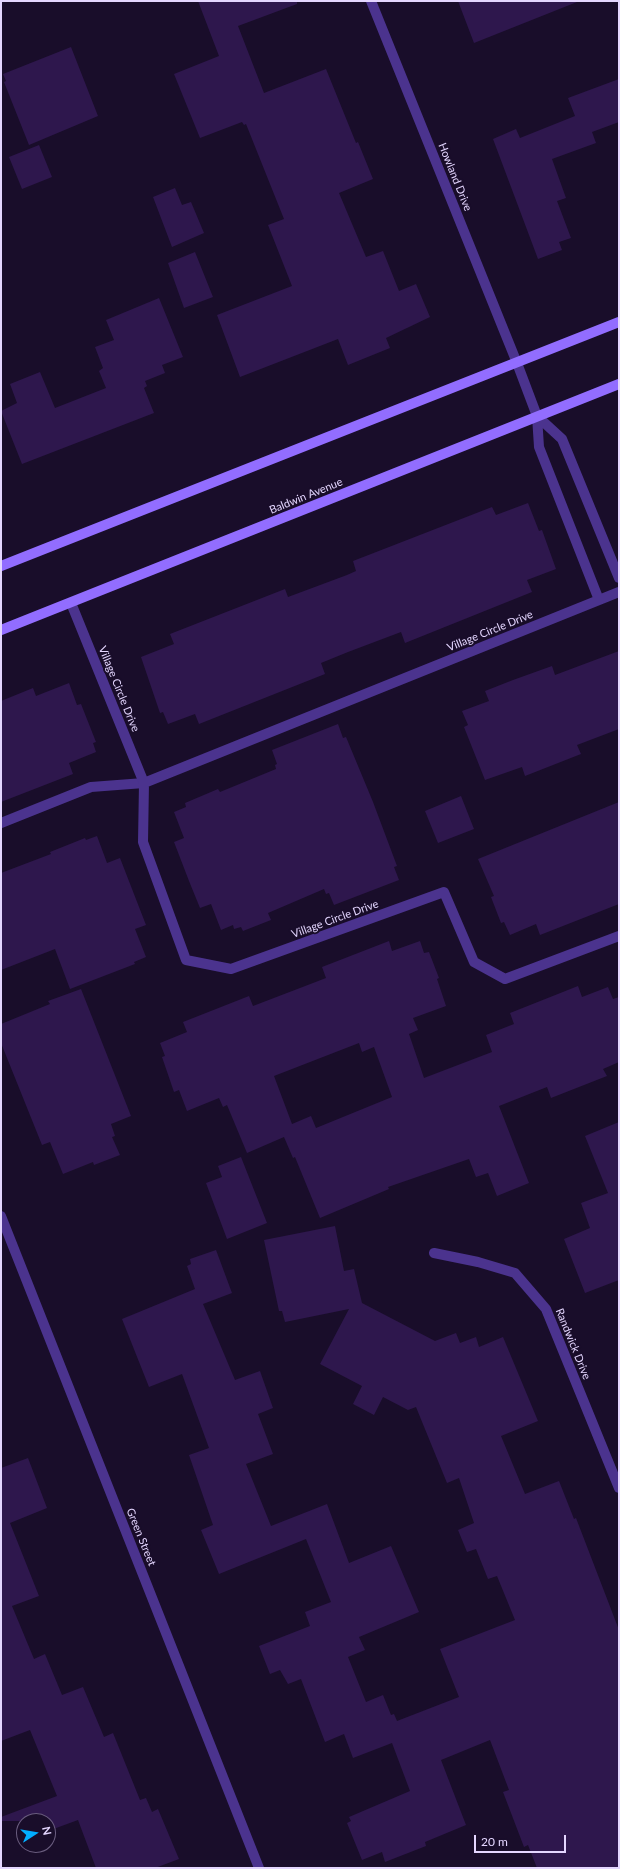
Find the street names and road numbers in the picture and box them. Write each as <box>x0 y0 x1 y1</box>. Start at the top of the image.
street label: Howland Drive <box>435 141 475 213</box>
street label: Baldwin Avenue <box>267 475 345 517</box>
street label: Village Circle Drive <box>445 608 535 654</box>
street label: Village Circle Drive <box>96 644 142 734</box>
street label: Village Circle Drive <box>290 897 380 941</box>
street label: Randwick Drive <box>553 1306 593 1382</box>
street label: Green Street <box>123 1506 159 1568</box>

